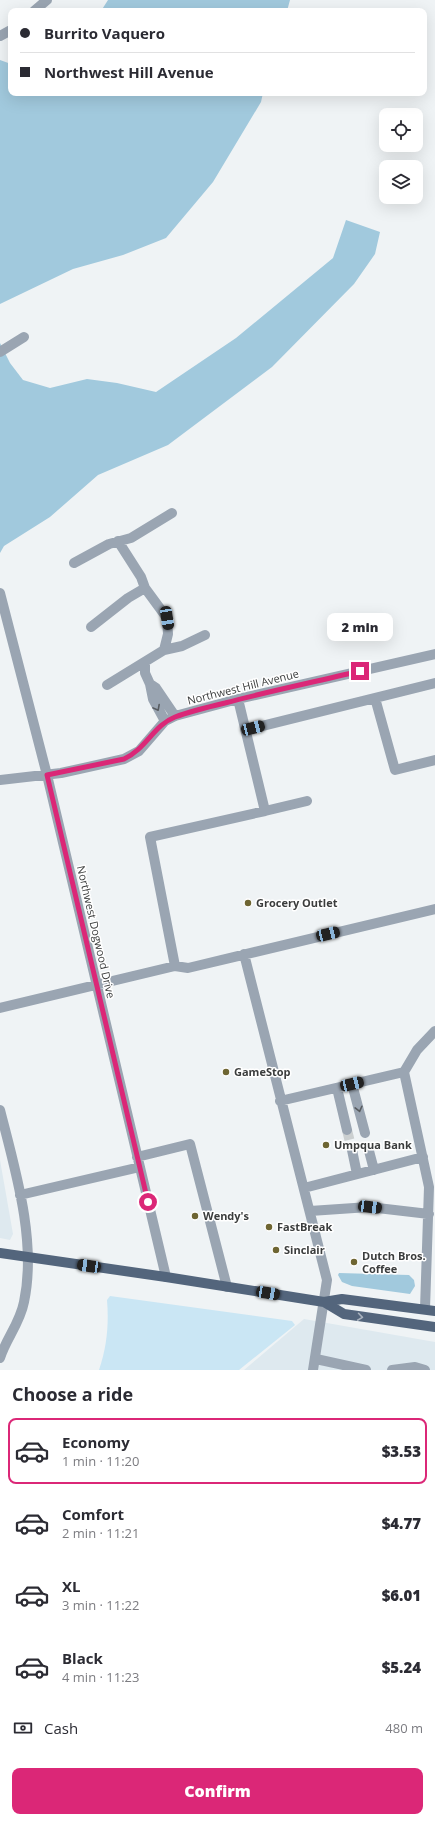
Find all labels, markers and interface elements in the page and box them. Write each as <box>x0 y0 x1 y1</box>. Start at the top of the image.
text: Burrito Vaquero <box>44 23 165 43</box>
text: Northwest Hill Avenue <box>44 62 214 82</box>
map controls <box>379 108 423 204</box>
button: locate <box>379 108 423 152</box>
button: layers <box>379 160 423 204</box>
car <box>159 605 175 631</box>
callout: 2 min <box>327 613 393 641</box>
text: 2 min <box>342 618 378 636</box>
route end <box>351 662 369 680</box>
street label: Northwest Hill Avenue <box>186 665 300 708</box>
one-way arrow <box>153 704 160 711</box>
car <box>240 719 266 737</box>
street label: Northwest Dogwood Drive <box>74 864 119 1000</box>
place label: Grocery Outlet <box>256 895 338 910</box>
marker: Grocery Outlet <box>243 898 253 908</box>
car <box>315 925 341 943</box>
place label: GameStop <box>234 1064 291 1079</box>
marker: GameStop <box>221 1067 231 1077</box>
car <box>339 1075 365 1093</box>
one-way arrow <box>354 1105 362 1112</box>
place label: Umpqua Bank <box>334 1137 412 1152</box>
marker: Umpqua Bank <box>321 1140 331 1150</box>
route start <box>139 1193 157 1211</box>
car <box>357 1200 383 1214</box>
place label: Wendy's <box>203 1208 250 1223</box>
marker: Wendy's <box>190 1211 200 1221</box>
place label: FastBreak <box>277 1219 332 1234</box>
marker: FastBreak <box>264 1222 274 1232</box>
place label: Sinclair <box>284 1242 325 1257</box>
marker: Sinclair <box>271 1245 281 1255</box>
place label: Dutch Bros. Coffee <box>362 1248 426 1276</box>
marker: Dutch Bros. Coffee <box>349 1257 359 1267</box>
car <box>76 1258 102 1274</box>
car <box>255 1285 281 1301</box>
one-way arrow <box>357 1312 363 1321</box>
text: Choose a ride <box>12 1382 133 1406</box>
text: Economy <box>62 1432 130 1452</box>
icon: car <box>14 1433 50 1469</box>
text: $3.53 <box>382 1441 421 1461</box>
text: 1 min · 11:20 <box>62 1452 139 1470</box>
text: Comfort <box>62 1504 124 1524</box>
icon: car <box>14 1505 50 1541</box>
text: $4.77 <box>382 1513 421 1533</box>
text: 2 min · 11:21 <box>62 1524 139 1542</box>
text: XL <box>62 1576 80 1596</box>
icon: car <box>14 1577 50 1613</box>
text: $6.01 <box>382 1585 421 1605</box>
text: 3 min · 11:22 <box>62 1596 139 1614</box>
text: Black <box>62 1648 103 1668</box>
icon: car <box>14 1649 50 1685</box>
text: $5.24 <box>382 1657 421 1677</box>
text: 4 min · 11:23 <box>62 1668 139 1686</box>
icon: cash <box>12 1717 34 1739</box>
text: Cash <box>44 1718 78 1738</box>
text: 480 m <box>385 1719 423 1737</box>
button: Confirm <box>12 1768 423 1814</box>

